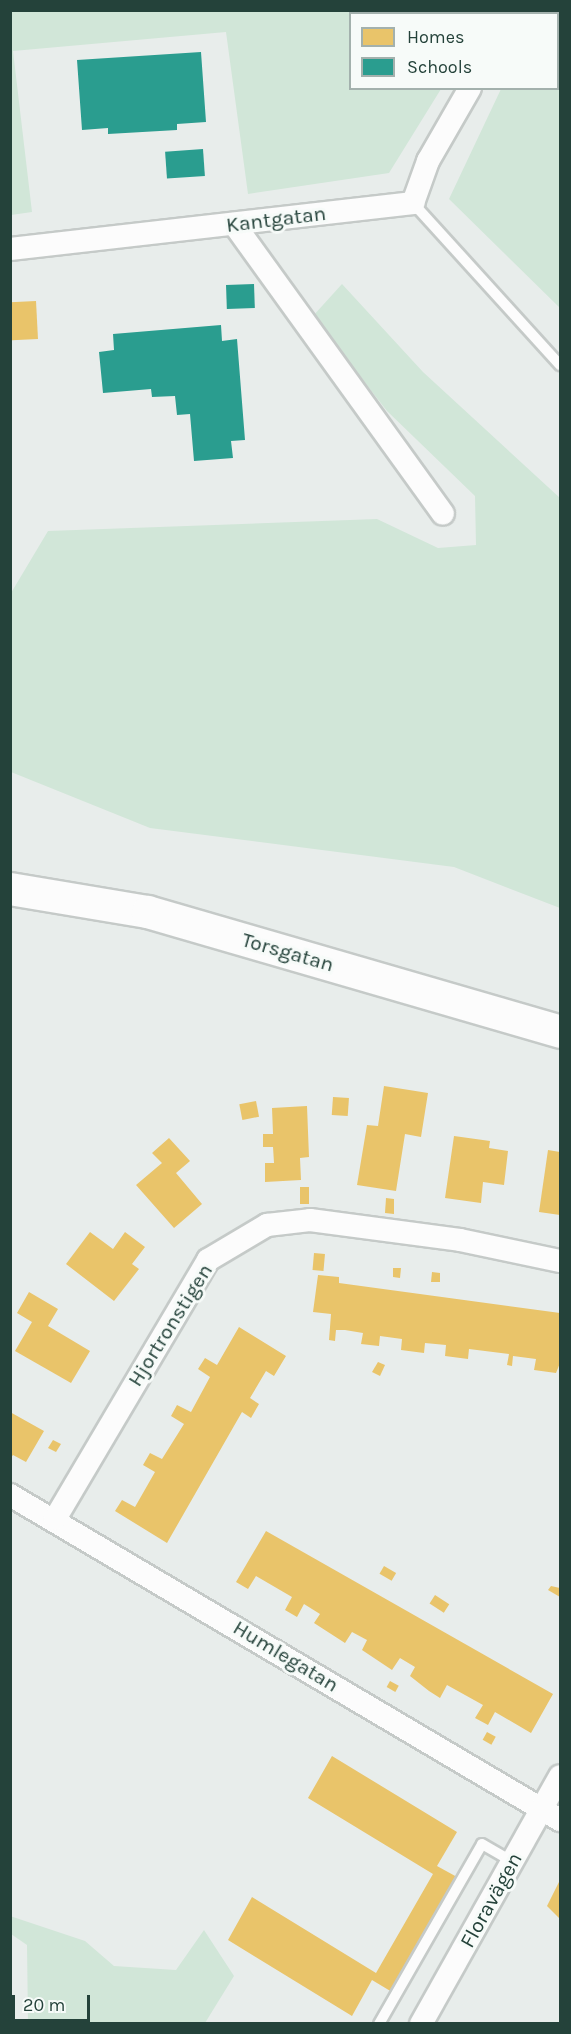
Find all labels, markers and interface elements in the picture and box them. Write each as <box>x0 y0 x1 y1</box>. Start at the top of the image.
legend <box>349 12 559 90</box>
text: Homes <box>407 26 464 48</box>
text: Schools <box>407 56 472 78</box>
street label: Kantgatan <box>225 200 327 238</box>
street label: Torsgatan <box>239 927 337 977</box>
street label: Hjortronstigen <box>122 1259 218 1391</box>
street label: Humlegatan <box>229 1615 343 1697</box>
street label: Floravägen <box>455 1848 527 1952</box>
scale bar <box>15 1983 93 2021</box>
text: 20 m <box>23 1994 65 2016</box>

